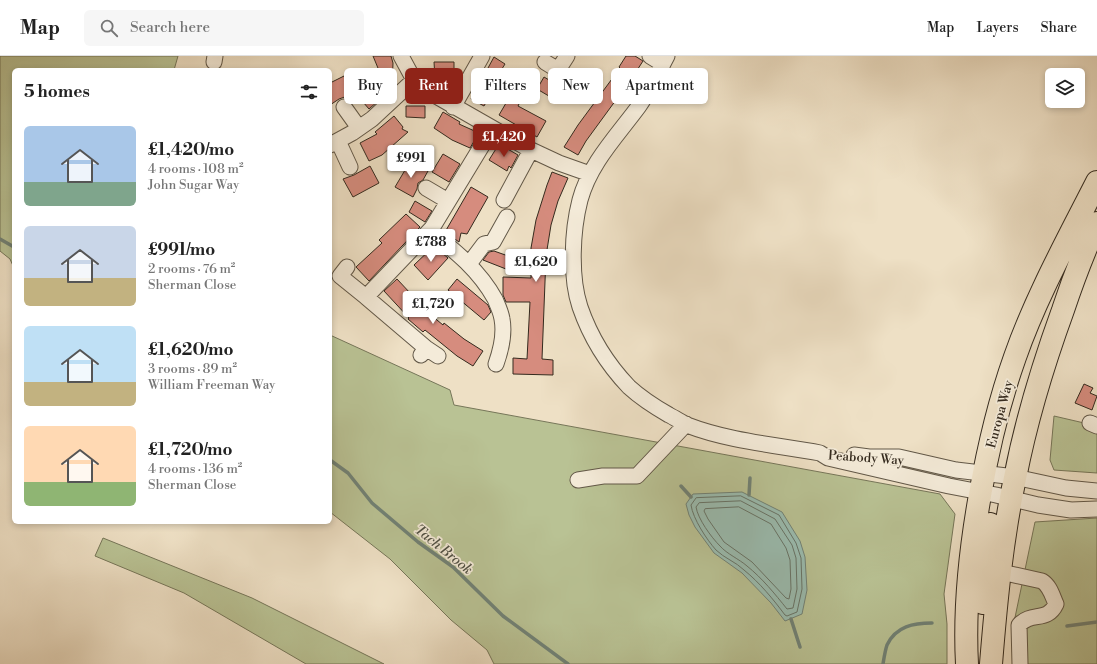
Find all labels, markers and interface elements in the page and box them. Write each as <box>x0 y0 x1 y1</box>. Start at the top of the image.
search box <box>84 10 364 46</box>
text: Map <box>20 16 60 40</box>
icon: search <box>98 17 120 39</box>
text: Search here <box>130 18 210 37</box>
text: Map <box>927 19 954 37</box>
text: Layers <box>976 19 1019 37</box>
text: Share <box>1041 19 1077 37</box>
chip: Buy <box>344 68 397 104</box>
chip: Rent <box>405 68 463 104</box>
chip: Filters <box>471 68 540 104</box>
chip: New <box>548 68 603 104</box>
chip: Apartment <box>611 68 708 104</box>
map controls <box>1045 68 1085 108</box>
button: layers <box>1045 68 1085 108</box>
text: 5 homes <box>24 81 90 103</box>
icon: filters <box>298 81 320 103</box>
pin: £1,420 <box>471 124 537 158</box>
text: £1,420 <box>482 129 526 145</box>
text: £1,420/mo <box>148 139 234 161</box>
icon: home <box>56 142 104 190</box>
pin: £991 <box>387 145 435 179</box>
text: £991 <box>396 150 426 166</box>
text: 4 rooms · 108 m² <box>148 161 243 177</box>
text: John Sugar Way <box>148 177 239 193</box>
pin: £788 <box>407 229 455 263</box>
text: £788 <box>415 234 447 250</box>
text: £991/mo <box>148 239 215 261</box>
icon: home <box>56 242 104 290</box>
pin: £1,620 <box>503 249 569 283</box>
text: £1,620 <box>514 254 558 270</box>
text: 2 rooms · 76 m² <box>148 261 235 277</box>
text: Sherman Close <box>148 277 236 293</box>
pin: £1,720 <box>400 291 466 325</box>
text: £1,720 <box>412 296 454 312</box>
text: £1,620/mo <box>148 339 234 361</box>
icon: home <box>56 342 104 390</box>
text: 3 rooms · 89 m² <box>148 361 237 377</box>
text: William Freeman Way <box>148 377 275 393</box>
street label: Europa Way <box>983 378 1017 450</box>
text: £1,720/mo <box>148 439 233 461</box>
icon: home <box>56 442 104 490</box>
street label: Peabody Way <box>827 447 905 469</box>
text: 4 rooms · 136 m² <box>148 461 242 477</box>
text: Sherman Close <box>148 477 236 493</box>
water label: Tach Brook <box>411 521 476 579</box>

